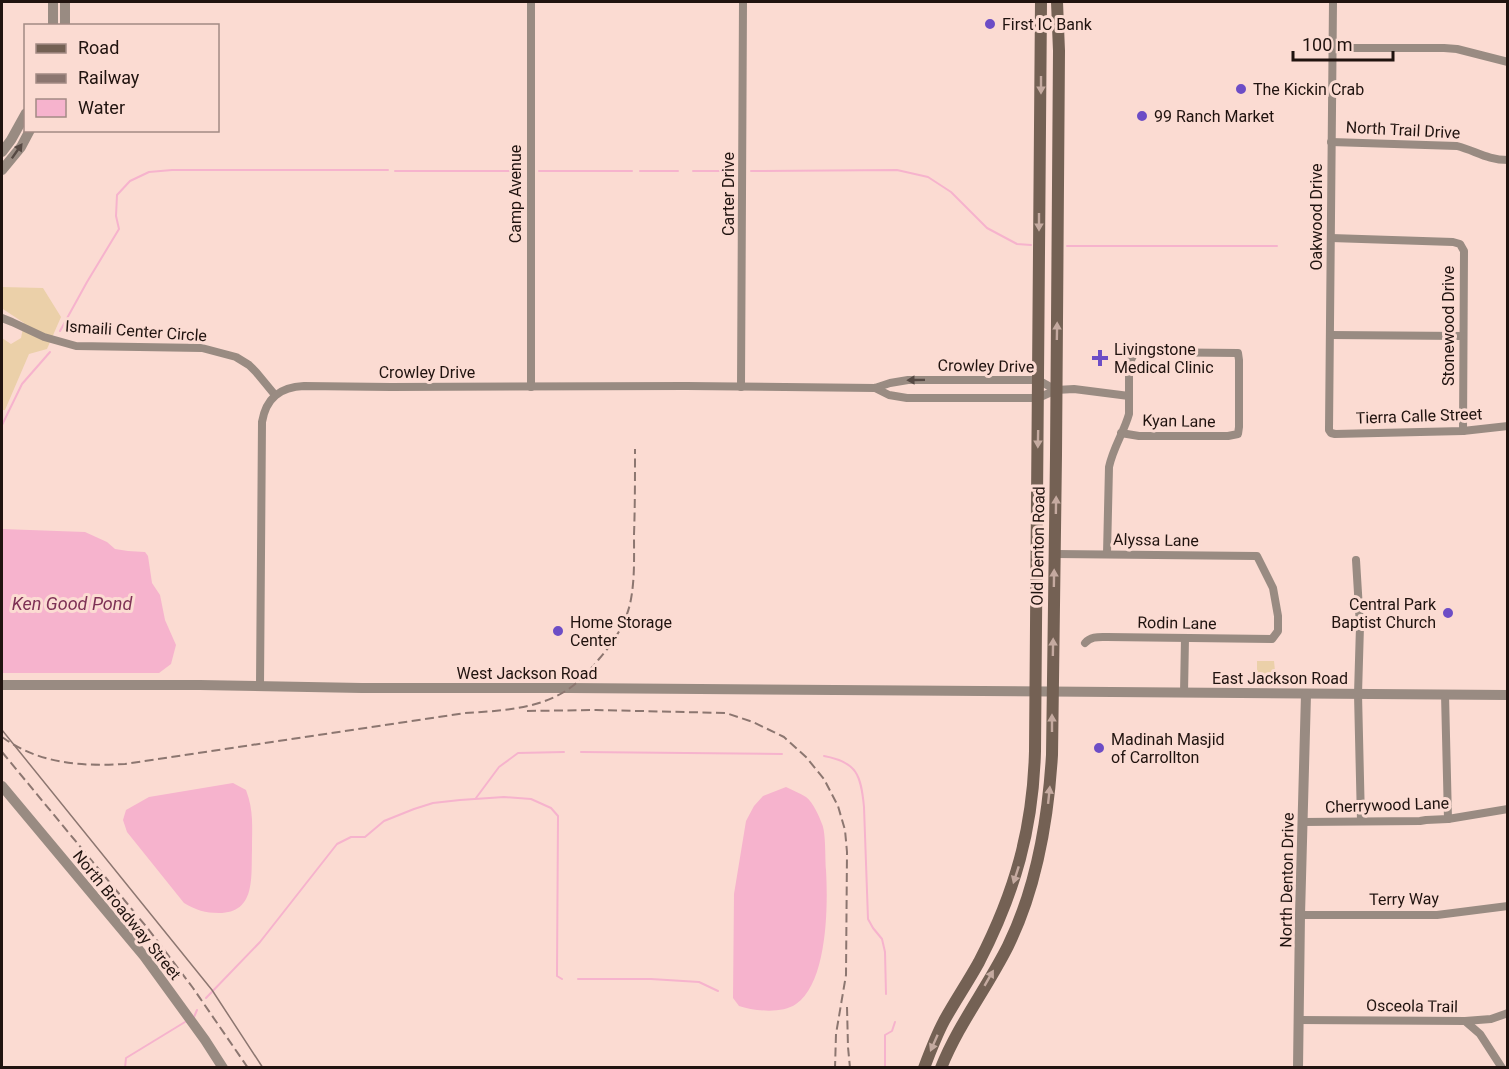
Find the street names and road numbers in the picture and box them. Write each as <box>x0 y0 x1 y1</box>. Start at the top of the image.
street label: North Trail Drive <box>1345 118 1461 142</box>
street label: Camp Avenue <box>506 145 525 243</box>
street label: Carter Drive <box>719 152 738 236</box>
street label: Oakwood Drive <box>1307 163 1326 271</box>
street label: Stonewood Drive <box>1439 266 1458 386</box>
street label: Ismaili Center Circle <box>64 317 208 345</box>
street label: Crowley Drive <box>938 356 1034 376</box>
street label: Crowley Drive <box>379 363 475 382</box>
street label: Tierra Calle Street <box>1355 404 1483 428</box>
street label: Kyan Lane <box>1142 411 1216 431</box>
street label: Old Denton Road <box>1027 486 1049 606</box>
street label: Alyssa Lane <box>1113 530 1199 550</box>
street label: Rodin Lane <box>1137 613 1217 633</box>
street label: West Jackson Road <box>457 664 597 683</box>
street label: East Jackson Road <box>1212 669 1348 688</box>
street label: Cherrywood Lane <box>1325 793 1449 817</box>
street label: North Denton Drive <box>1276 812 1298 948</box>
street label: North Broadway Street <box>69 847 185 983</box>
street label: Terry Way <box>1369 889 1440 909</box>
street label: Osceola Trail <box>1366 996 1458 1016</box>

